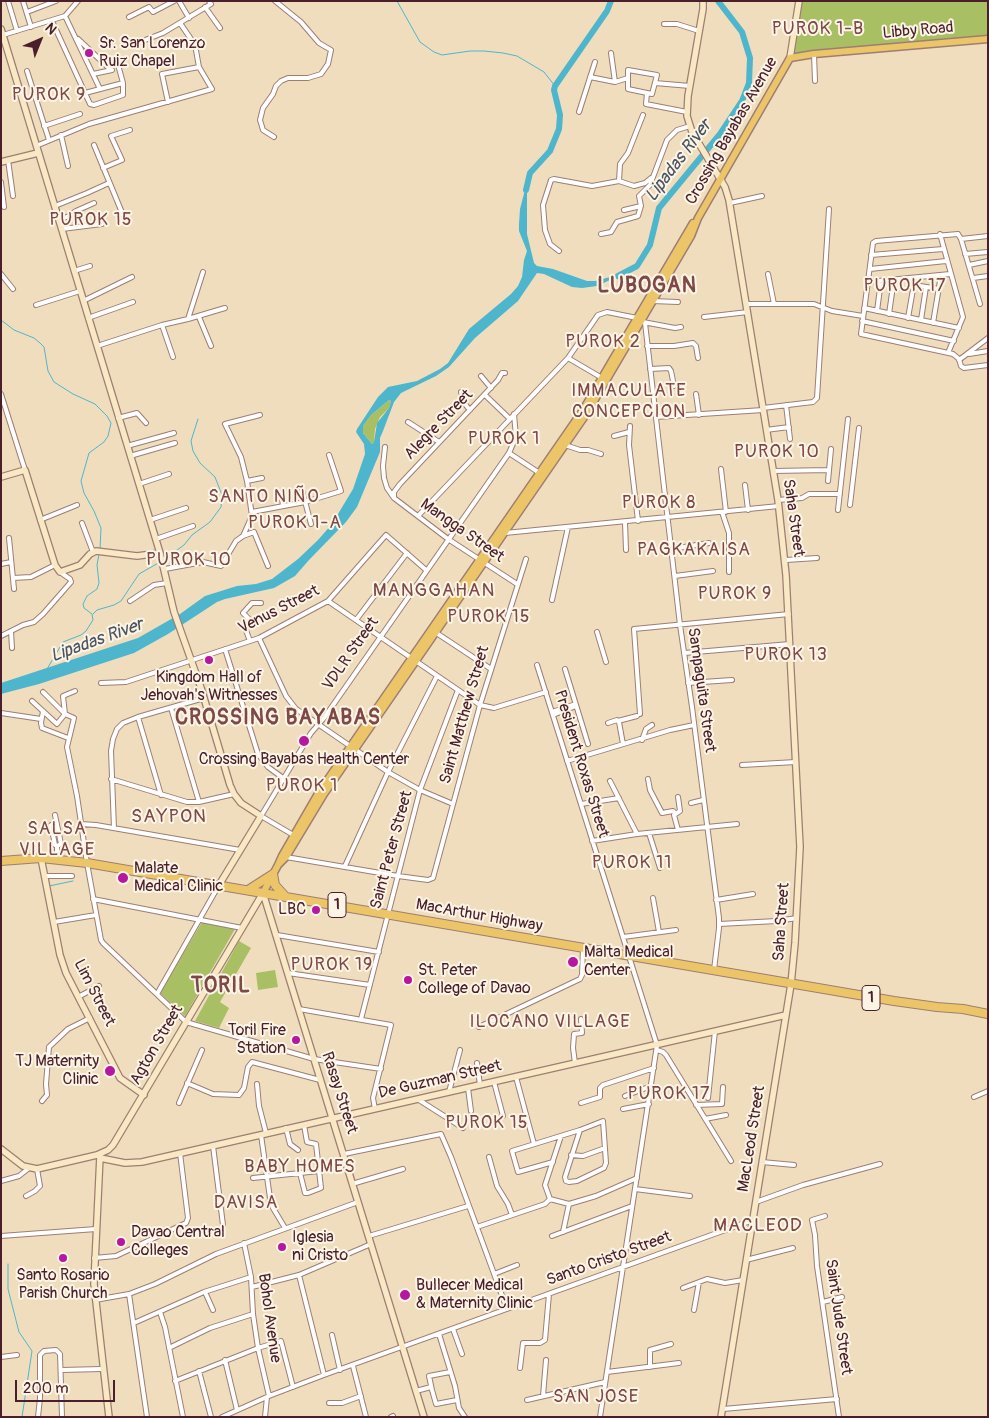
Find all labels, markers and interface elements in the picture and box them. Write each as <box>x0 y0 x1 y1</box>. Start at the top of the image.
north arrow <box>15 15 65 65</box>
district label: PUROK 1-B <box>771 18 865 40</box>
street label: Libby Road <box>882 18 954 44</box>
text: N <box>41 19 60 38</box>
place label: Sr. San Lorenzo Ruiz Chapel <box>99 34 205 72</box>
marker: Sr. San Lorenzo Ruiz Chapel <box>83 47 95 59</box>
street label: Crossing Bayabas Avenue <box>682 54 782 208</box>
district label: PUROK 9 <box>11 84 87 106</box>
water label: Lipadas River <box>641 116 717 206</box>
district label: PUROK 15 <box>48 209 134 231</box>
district label: LUBOGAN <box>596 274 698 300</box>
district label: PUROK 17 <box>862 275 948 297</box>
district label: PUROK 2 <box>564 331 642 353</box>
district label: IMMACULATE CONCEPCION <box>570 380 688 422</box>
street label: Alegre Street <box>401 386 477 464</box>
district label: PUROK 1 <box>467 428 541 450</box>
district label: PUROK 10 <box>733 441 821 463</box>
street label: Saha Street <box>778 478 808 558</box>
district label: SANTO NIÑO <box>207 486 321 508</box>
district label: PUROK 8 <box>621 492 697 514</box>
street label: Mangga Street <box>416 495 508 567</box>
district label: PUROK 1-A <box>247 512 343 534</box>
district label: PAGKAKAISA <box>636 539 752 561</box>
district label: PUROK 10 <box>145 549 233 571</box>
district label: MANGGAHAN <box>372 580 496 602</box>
street label: Venus Street <box>235 581 323 639</box>
district label: PUROK 9 <box>697 583 773 605</box>
district label: PUROK 15 <box>446 606 532 628</box>
water label: Lipadas River <box>48 614 146 668</box>
street label: VDLR Street <box>319 614 383 694</box>
street label: Sampaguita Street <box>683 626 719 754</box>
street label: Saint Matthew Street <box>436 644 494 786</box>
district label: PUROK 13 <box>743 644 829 666</box>
marker: Kingdom Hall of Jehovah's Witnesses <box>203 654 215 666</box>
place label: Kingdom Hall of Jehovah's Witnesses <box>141 668 277 706</box>
street label: President Roxas Street <box>549 688 613 840</box>
district label: CROSSING BAYABAS <box>173 706 383 732</box>
marker: Crossing Bayabas Health Center <box>297 734 311 748</box>
place label: Crossing Bayabas Health Center <box>199 750 409 770</box>
district label: PUROK 1 <box>265 775 339 797</box>
street label: Saint Peter Street <box>367 789 417 911</box>
district label: SAYPON <box>130 806 208 828</box>
district label: SALSA VILLAGE <box>18 818 96 861</box>
district label: PUROK 11 <box>591 852 673 874</box>
place label: Malate Medical Clinic <box>134 859 223 897</box>
marker: Malate Medical Clinic <box>116 871 130 885</box>
street label: Saha Street <box>770 882 794 962</box>
road number: 1 <box>328 892 346 918</box>
street label: MacArthur Highway <box>414 895 544 937</box>
place label: LBC <box>278 900 306 920</box>
marker: LBC <box>310 904 322 916</box>
place label: Malta Medical Center <box>584 943 674 981</box>
district label: PUROK 19 <box>290 954 374 976</box>
marker: Malta Medical Center <box>566 955 580 969</box>
street label: Lim Street <box>69 956 119 1030</box>
place label: St. Peter College of Davao <box>418 961 531 999</box>
district label: TORIL <box>190 974 252 1000</box>
marker: St. Peter College of Davao <box>402 974 414 986</box>
road number: 1 <box>862 986 880 1010</box>
street label: Agton Street <box>126 1002 188 1088</box>
district label: ILOCANO VILLAGE <box>468 1011 632 1033</box>
place label: Toril Fire Station <box>228 1021 286 1059</box>
marker: Toril Fire Station <box>290 1034 302 1046</box>
street label: Rasay Street <box>317 1050 361 1136</box>
place label: TJ Maternity Clinic <box>15 1052 99 1090</box>
street label: De Guzman Street <box>377 1057 503 1103</box>
marker: TJ Maternity Clinic <box>103 1064 117 1078</box>
district label: PUROK 17 <box>626 1083 712 1105</box>
street label: MacLeod Street <box>734 1085 770 1193</box>
district label: PUROK 15 <box>444 1112 530 1134</box>
district label: BABY HOMES <box>243 1156 357 1178</box>
district label: DAVISA <box>213 1192 279 1214</box>
district label: MACLEOD <box>712 1215 804 1237</box>
place label: Davao Central Colleges <box>131 1223 225 1261</box>
place label: Iglesia ni Cristo <box>292 1228 348 1266</box>
street label: Santo Cristo Street <box>544 1228 674 1290</box>
marker: Davao Central Colleges <box>115 1236 127 1248</box>
marker: Iglesia ni Cristo <box>276 1241 288 1253</box>
marker: Santo Rosario Parish Church <box>57 1252 69 1264</box>
street label: Saint Jude Street <box>820 1258 856 1376</box>
place label: Santo Rosario Parish Church <box>16 1266 110 1304</box>
street label: Bohol Avenue <box>253 1272 285 1364</box>
place label: Bullecer Medical & Maternity Clinic <box>416 1276 533 1314</box>
marker: Bullecer Medical & Maternity Clinic <box>398 1288 412 1302</box>
scale bar <box>18 1370 118 1402</box>
text: 200 m <box>23 1379 68 1398</box>
district label: SAN JOSE <box>552 1386 640 1408</box>

